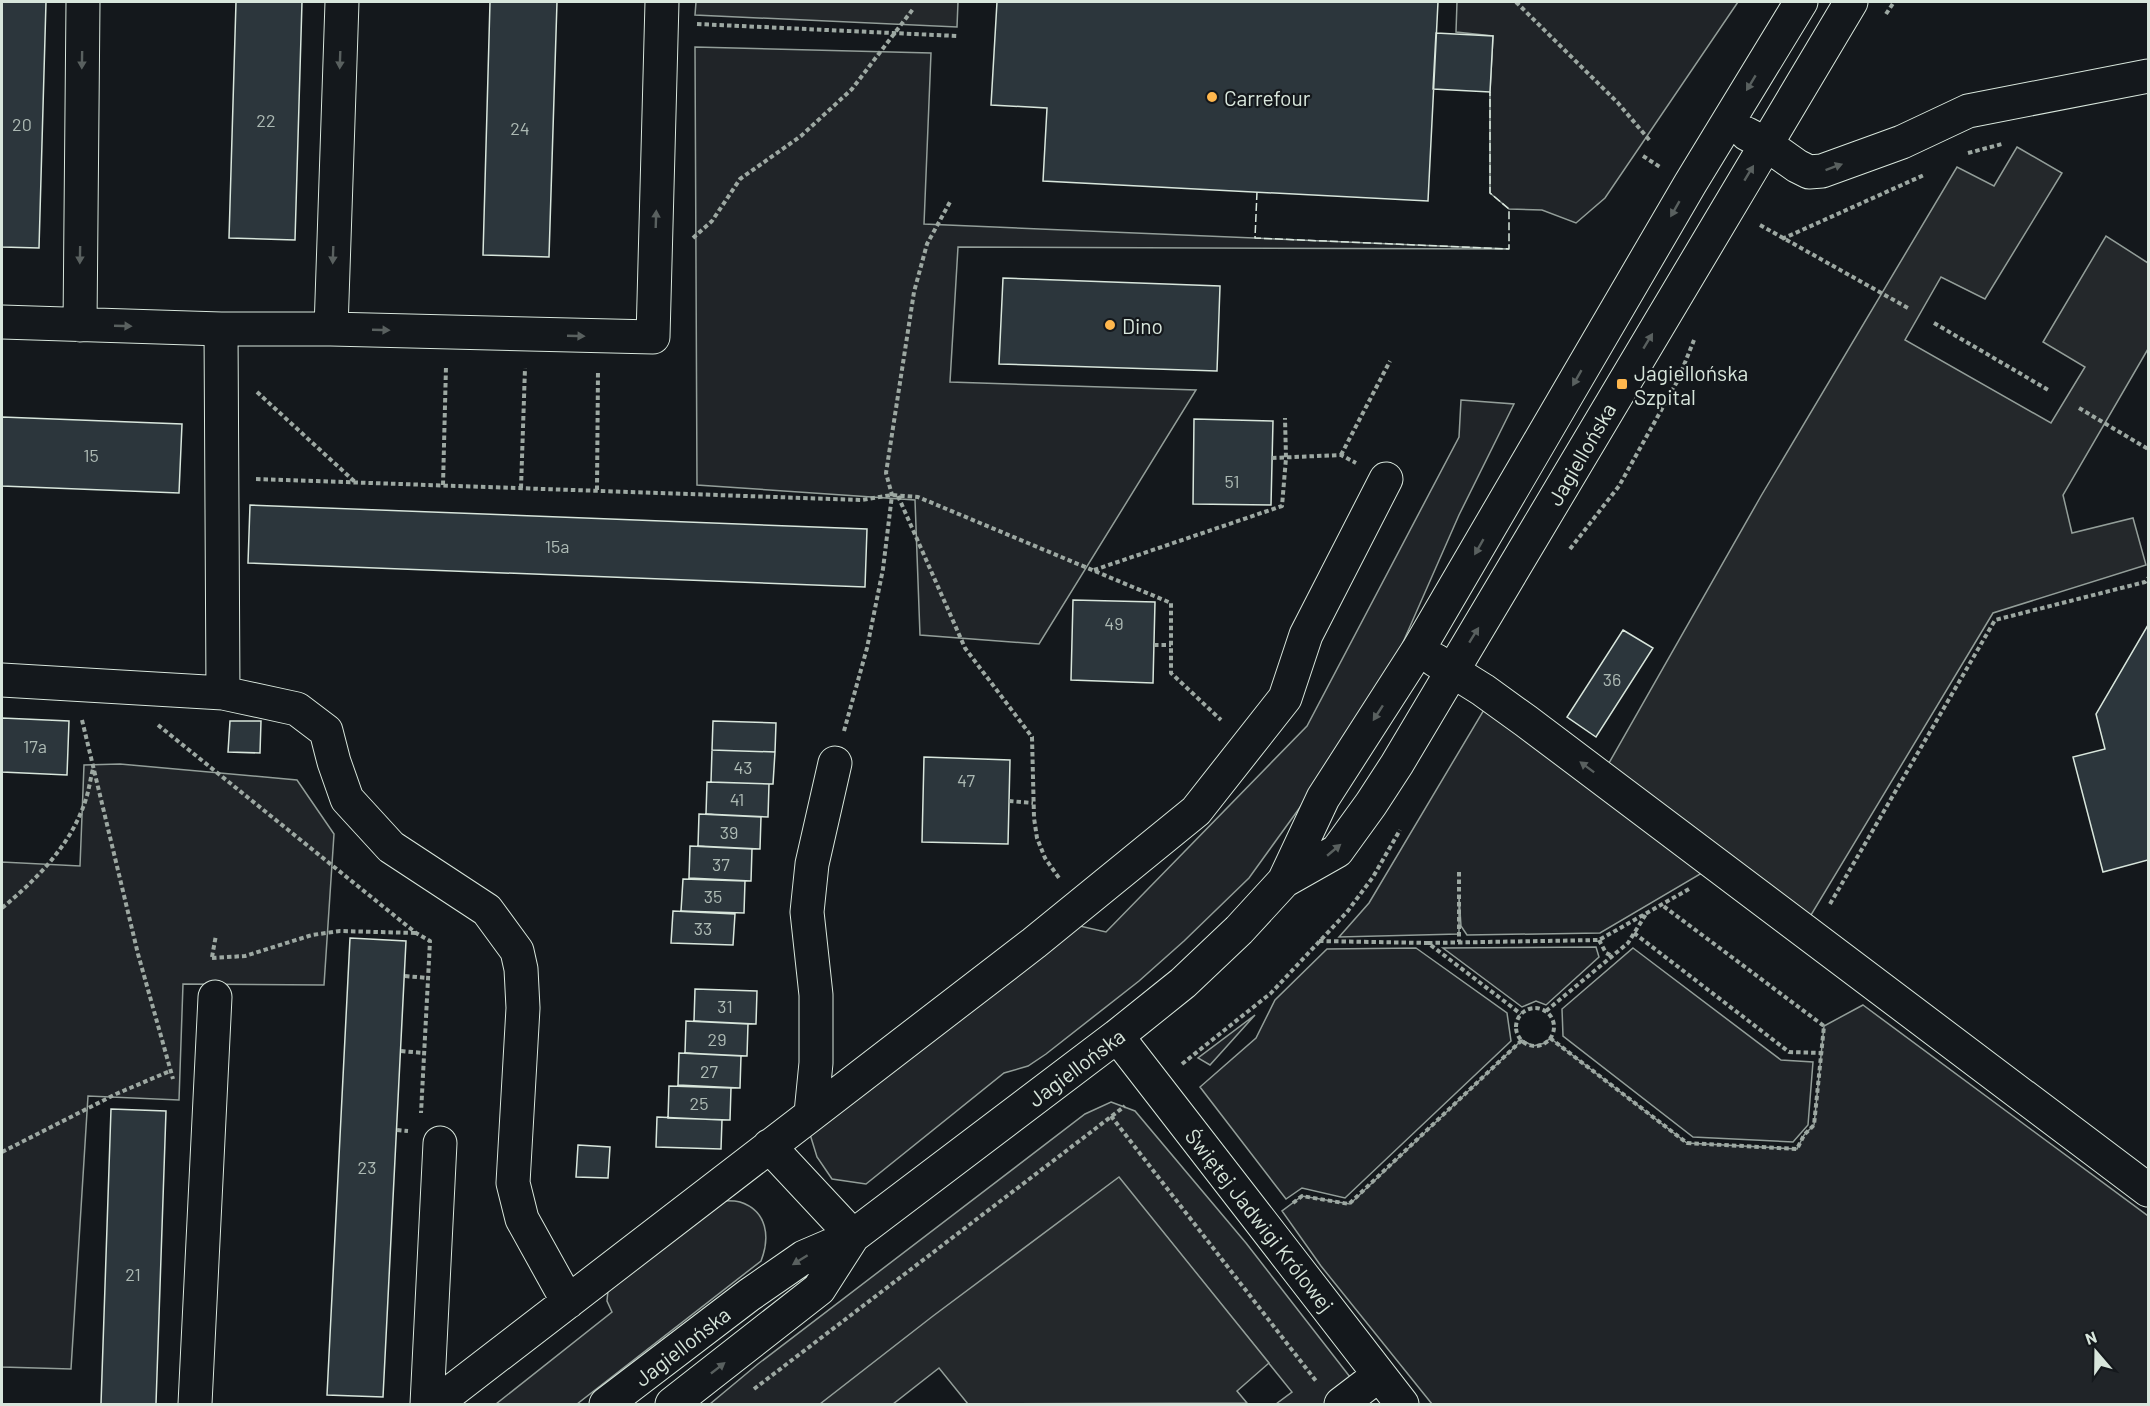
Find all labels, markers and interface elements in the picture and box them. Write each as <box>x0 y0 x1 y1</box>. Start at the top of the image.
one-way arrow <box>77 50 87 69</box>
one-way arrow <box>335 50 344 69</box>
one-way arrow <box>1746 75 1757 91</box>
place label: Carrefour <box>1224 85 1311 110</box>
marker: Carrefour <box>1205 90 1219 104</box>
house number: 22 <box>256 109 276 131</box>
house number: 20 <box>12 113 32 135</box>
house number: 24 <box>510 117 530 139</box>
one-way arrow <box>1825 161 1843 171</box>
one-way arrow <box>1743 165 1754 181</box>
one-way arrow <box>1669 201 1680 217</box>
one-way arrow <box>651 210 661 229</box>
one-way arrow <box>75 245 85 264</box>
one-way arrow <box>329 245 338 264</box>
place label: Dino <box>1122 313 1163 338</box>
marker: Dino <box>1103 318 1117 332</box>
one-way arrow <box>113 322 132 331</box>
one-way arrow <box>371 325 390 335</box>
one-way arrow <box>566 331 585 340</box>
one-way arrow <box>1643 333 1654 349</box>
place label: Jagiellońska Szpital <box>1634 360 1748 409</box>
one-way arrow <box>1572 370 1582 387</box>
marker: Jagiellońska Szpital <box>1615 377 1629 391</box>
street label: Jagiellońska <box>1542 398 1620 510</box>
house number: 15 <box>83 444 99 466</box>
house number: 51 <box>1224 470 1240 492</box>
house number: 15a <box>545 535 569 557</box>
one-way arrow <box>1474 539 1485 555</box>
house number: 49 <box>1104 612 1124 634</box>
one-way arrow <box>1469 627 1480 643</box>
house number: 36 <box>1603 668 1621 690</box>
one-way arrow <box>1372 705 1383 722</box>
house number: 17a <box>23 735 47 757</box>
house number: 43 <box>733 756 753 778</box>
one-way arrow <box>1579 761 1595 773</box>
house number: 47 <box>957 769 975 791</box>
house number: 41 <box>730 788 744 810</box>
house number: 39 <box>720 821 738 843</box>
one-way arrow <box>1326 844 1342 857</box>
house number: 37 <box>712 853 730 875</box>
house number: 35 <box>704 885 722 907</box>
house number: 33 <box>694 917 712 939</box>
house number: 31 <box>717 995 733 1017</box>
street label: Jagiellońska <box>1023 1023 1129 1111</box>
house number: 29 <box>707 1028 727 1050</box>
house number: 27 <box>700 1060 719 1082</box>
house number: 25 <box>690 1092 708 1114</box>
street label: Świętej Jadwigi Królowej <box>1181 1123 1339 1317</box>
house number: 23 <box>358 1156 376 1178</box>
one-way arrow <box>792 1255 808 1266</box>
house number: 21 <box>125 1263 141 1285</box>
street label: Jagiellońska <box>629 1301 735 1391</box>
north arrow <box>2066 1322 2126 1382</box>
text: N <box>2082 1327 2099 1348</box>
one-way arrow <box>710 1362 726 1375</box>

